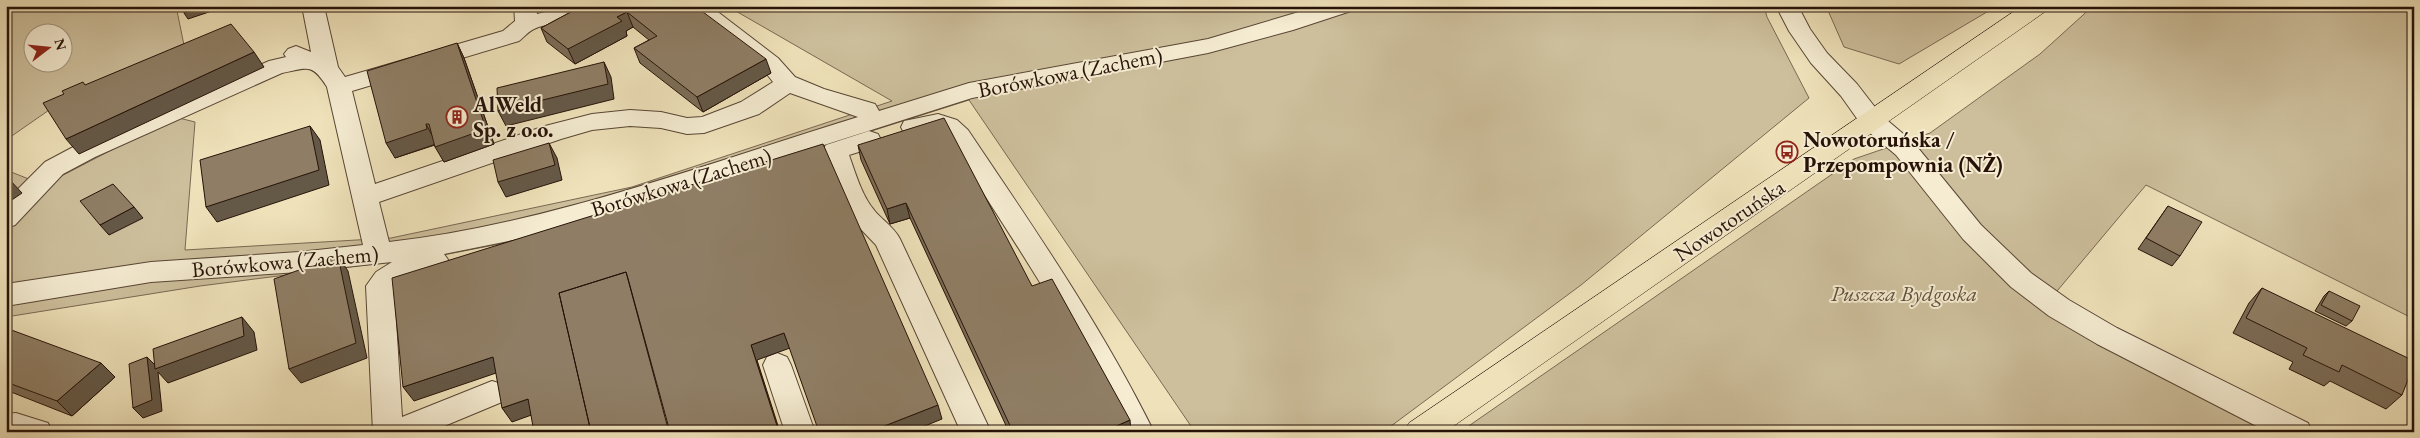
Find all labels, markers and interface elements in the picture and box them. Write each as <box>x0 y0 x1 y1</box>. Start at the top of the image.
north arrow <box>22 22 72 72</box>
text: N <box>50 36 71 53</box>
street label: Borówkowa (Zachem) <box>975 40 1165 105</box>
place label: AlWeld Sp. z o.o. <box>472 90 553 144</box>
building icon: AlWeld Sp. z o.o. <box>445 105 469 129</box>
place label: Nowotoruńska / Przepompownia (NŻ) <box>1803 125 2003 179</box>
bus stop icon: Nowotoruńska / Przepompownia (NŻ) <box>1775 140 1799 164</box>
street label: Borówkowa (Zachem) <box>587 141 775 224</box>
street label: Nowotoruńska <box>1668 172 1791 268</box>
street label: Borówkowa (Zachem) <box>190 239 380 284</box>
park label: Puszcza Bydgoska <box>1831 279 1977 308</box>

